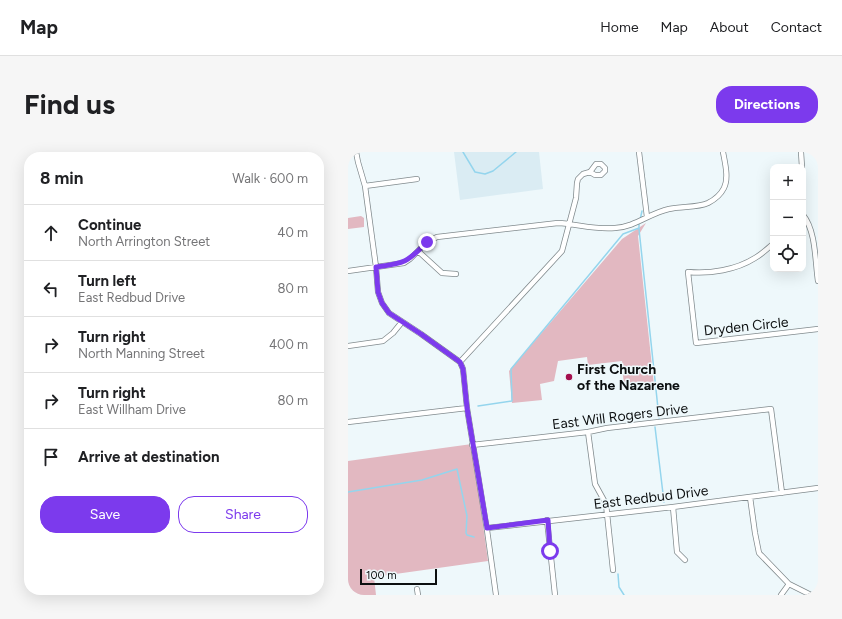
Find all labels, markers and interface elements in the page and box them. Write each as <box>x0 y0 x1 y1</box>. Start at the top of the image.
text: Map <box>20 16 58 39</box>
text: Home <box>600 19 639 36</box>
text: Map <box>661 19 688 36</box>
text: About <box>710 19 749 36</box>
text: Contact <box>771 19 822 36</box>
button: Directions <box>716 86 818 123</box>
text: Find us <box>24 87 115 121</box>
map controls <box>770 164 806 272</box>
button: + <box>770 164 806 200</box>
text: 8 min <box>40 168 83 188</box>
text: Walk · 600 m <box>232 171 308 186</box>
button: − <box>770 200 806 236</box>
text: Continue <box>78 216 141 234</box>
icon: ahead <box>40 222 62 244</box>
text: 40 m <box>277 225 308 240</box>
route end <box>418 233 436 251</box>
text: North Arrington Street <box>78 234 210 249</box>
button: locate <box>770 236 806 272</box>
text: Turn left <box>78 272 136 290</box>
icon: left <box>40 278 62 300</box>
text: 80 m <box>277 281 308 296</box>
text: East Redbud Drive <box>78 290 185 305</box>
street label: Dryden Circle <box>703 314 790 339</box>
text: Turn right <box>78 328 146 346</box>
icon: right <box>40 334 62 356</box>
text: 400 m <box>269 337 308 352</box>
text: North Manning Street <box>78 346 205 361</box>
place label: First Church of the Nazarene <box>577 361 680 394</box>
marker: First Church of the Nazarene <box>564 372 574 382</box>
text: Turn right <box>78 384 146 402</box>
icon: right <box>40 390 62 412</box>
text: 80 m <box>277 393 308 408</box>
street label: East Will Rogers Drive <box>551 400 689 433</box>
text: East Willham Drive <box>78 402 186 417</box>
icon: arrive <box>40 446 62 468</box>
text: Arrive at destination <box>78 448 219 466</box>
street label: East Redbud Drive <box>593 482 710 513</box>
button: Save <box>40 496 170 533</box>
button: Share <box>178 496 308 533</box>
route start <box>541 542 559 560</box>
scale bar <box>360 567 437 586</box>
text: 100 m <box>366 569 397 582</box>

